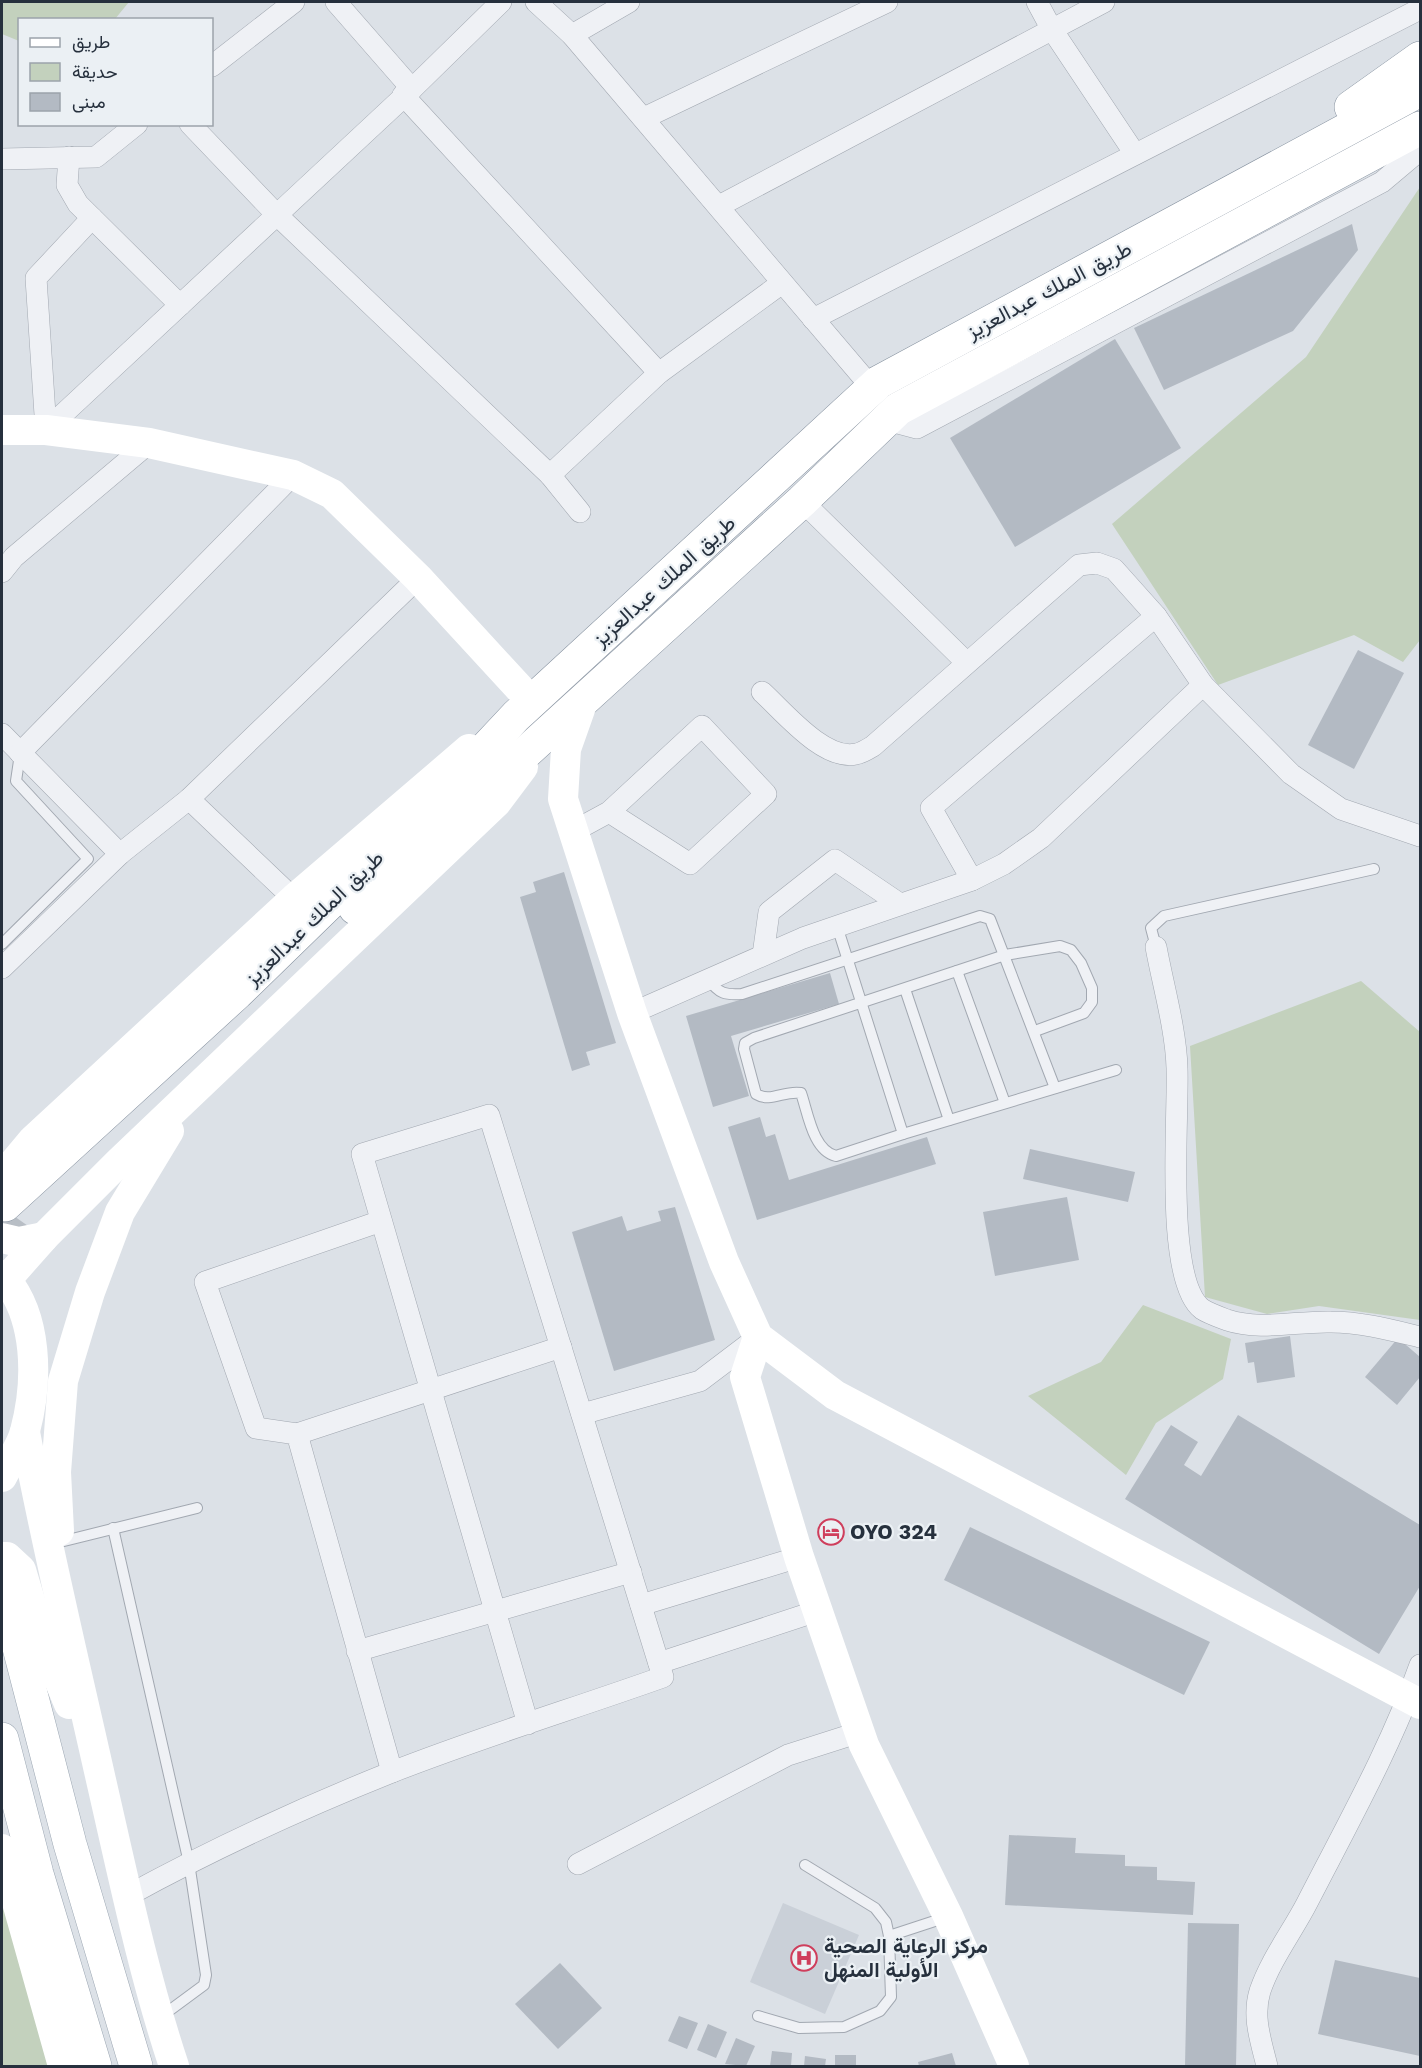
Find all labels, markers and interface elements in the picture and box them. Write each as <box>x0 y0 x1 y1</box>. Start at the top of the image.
legend <box>18 18 213 126</box>
text: طريق <box>72 31 110 53</box>
text: حديقة <box>72 61 118 82</box>
text: مبنى <box>72 91 106 113</box>
street label: طريق الملك عبدالعزيز <box>961 235 1136 345</box>
street label: طريق الملك عبدالعزيز <box>586 510 741 653</box>
street label: طريق الملك عبدالعزيز <box>238 845 389 992</box>
hotel icon: OYO 324 <box>816 1517 846 1547</box>
place label: OYO 324 <box>850 1519 937 1544</box>
place label: مركز الرعاية الصحية الأولية المنهل <box>824 1933 988 1983</box>
hospital icon: مركز الرعاية الصحية الأولية المنهل <box>789 1943 819 1973</box>

